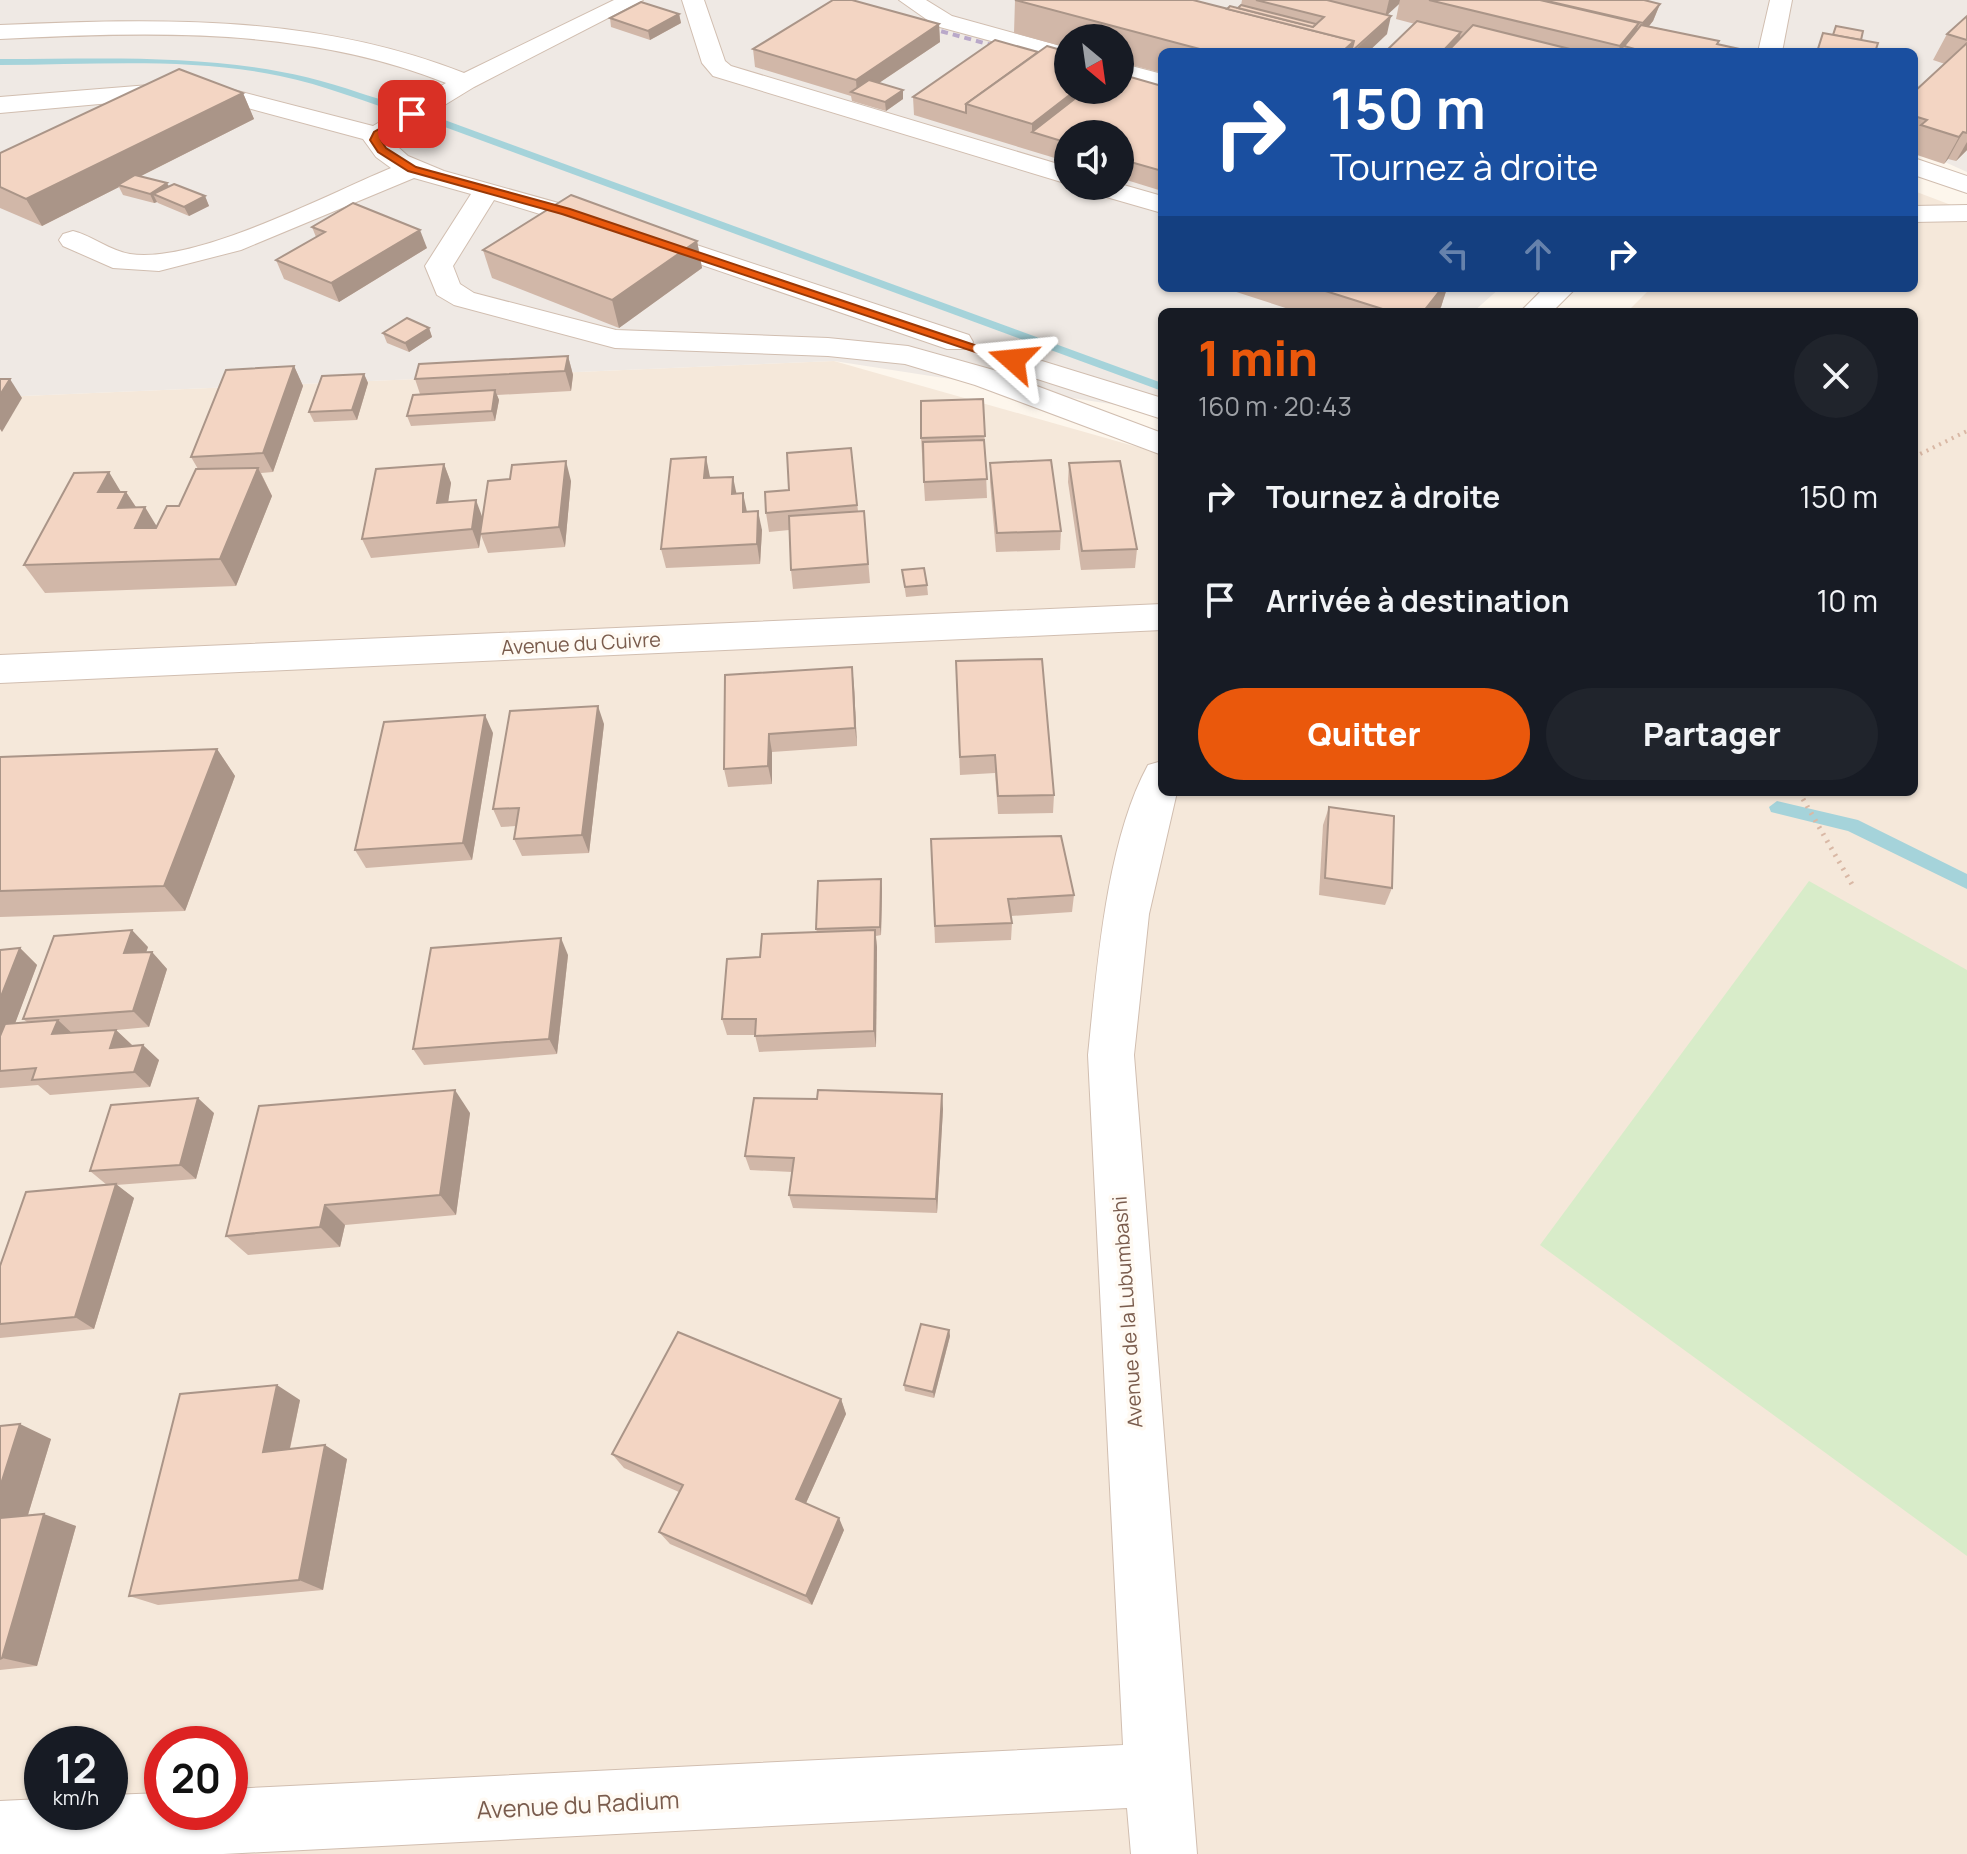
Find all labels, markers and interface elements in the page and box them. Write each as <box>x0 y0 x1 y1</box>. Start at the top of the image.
north arrow <box>1054 24 1134 104</box>
map controls <box>1054 24 1134 200</box>
text: 150 m <box>1330 69 1486 146</box>
pin <box>378 80 446 148</box>
icon: right <box>1198 80 1302 184</box>
icon: arrive <box>390 92 434 136</box>
button: sound <box>1054 120 1134 200</box>
text: Tournez à droite <box>1330 142 1598 191</box>
icon: left <box>1432 232 1476 276</box>
icon: ahead <box>1516 232 1560 276</box>
icon: right <box>1600 232 1644 276</box>
position arrow <box>971 318 1055 402</box>
text: 1 min <box>1198 325 1318 390</box>
button: close <box>1794 334 1878 418</box>
text: 160 m · 20:43 <box>1198 388 1352 424</box>
icon: right <box>1198 474 1242 518</box>
text: Tournez à droite <box>1266 476 1500 517</box>
text: 150 m <box>1799 476 1878 517</box>
icon: arrive <box>1198 578 1242 622</box>
text: Arrivée à destination <box>1266 580 1569 621</box>
text: 10 m <box>1817 580 1878 621</box>
street label: Avenue du Cuivre <box>500 625 662 661</box>
button: Quitter <box>1198 688 1530 780</box>
button: Partager <box>1546 688 1878 780</box>
street label: Avenue de la Lubumbashi <box>1105 1195 1149 1429</box>
speed limit sign: 20 <box>144 1726 248 1830</box>
text: 12 <box>55 1740 97 1795</box>
street label: Avenue du Radium <box>476 1782 680 1826</box>
text: km/h <box>53 1784 99 1811</box>

